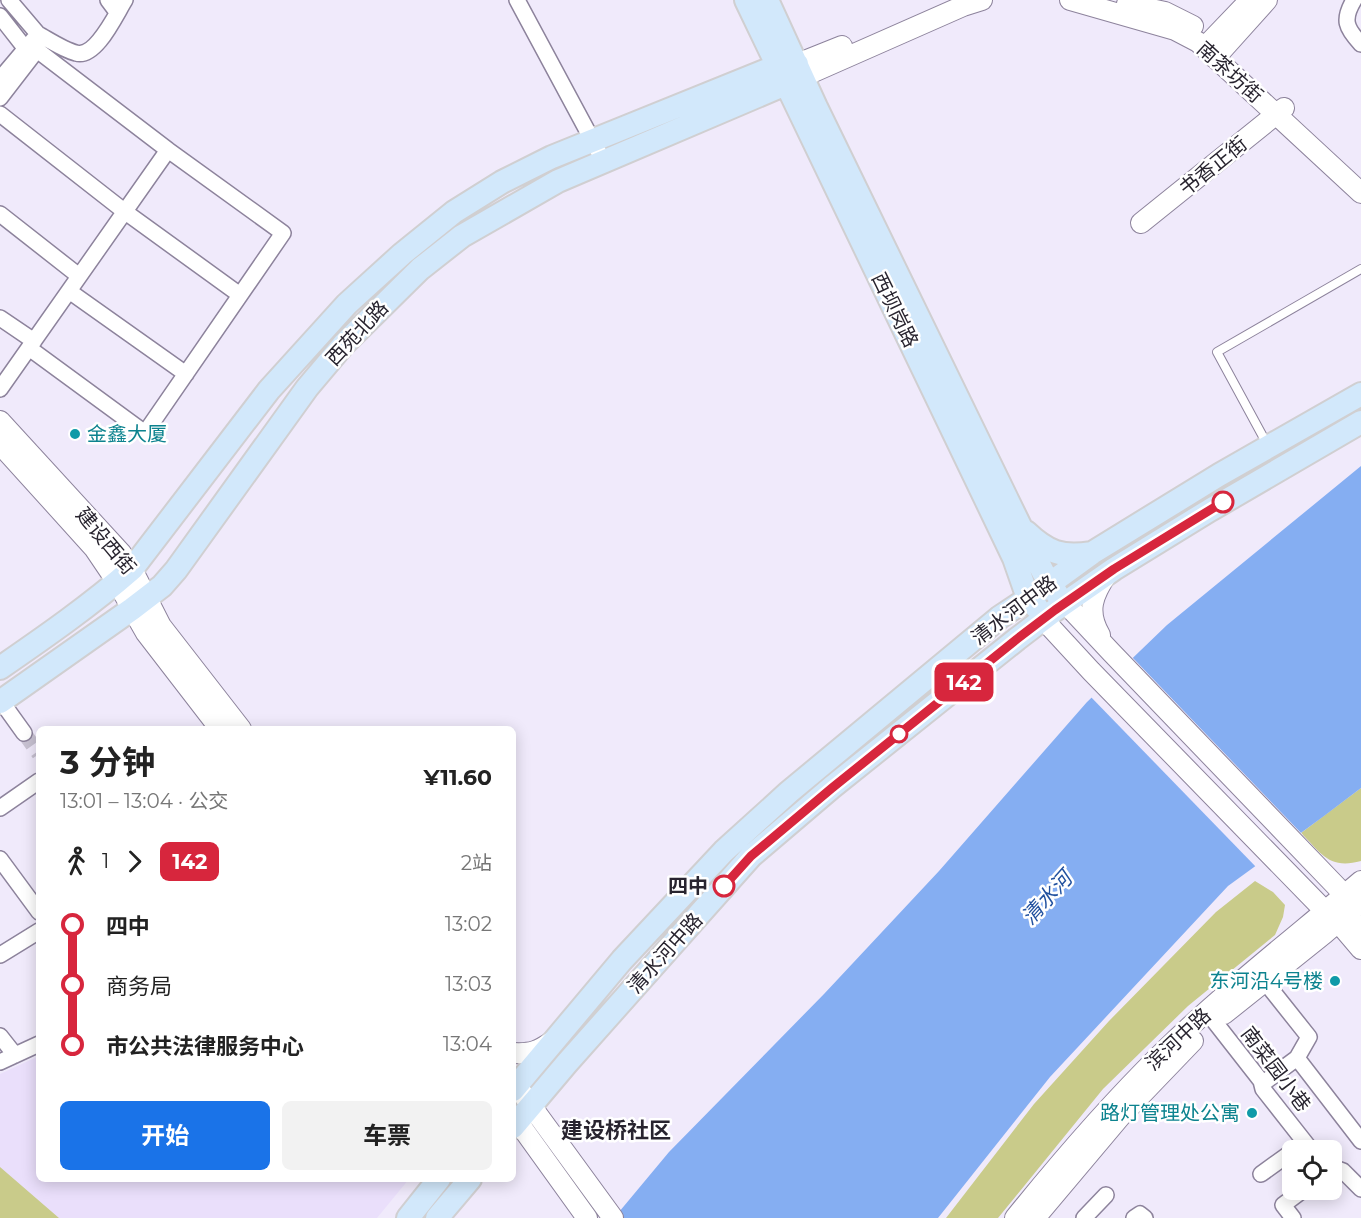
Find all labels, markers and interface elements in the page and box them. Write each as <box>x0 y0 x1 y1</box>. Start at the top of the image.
street label: 南茶坊街 <box>1192 36 1268 108</box>
street label: 书香正街 <box>1174 132 1252 200</box>
street label: 西坝岗路 <box>867 269 923 351</box>
street label: 西苑北路 <box>321 296 393 370</box>
place label: 金鑫大厦 <box>87 422 167 446</box>
marker: 金鑫大厦 <box>68 427 82 441</box>
unlabelled marker <box>1212 491 1234 513</box>
street label: 建设西街 <box>71 503 141 579</box>
street label: 清水河中路 <box>967 570 1061 650</box>
line badge: 142 <box>930 662 998 702</box>
text: 142 <box>946 670 982 695</box>
unlabelled marker <box>890 725 908 743</box>
text: 3 分钟 <box>60 742 155 782</box>
text: ¥11.60 <box>423 764 492 791</box>
text: 13:01 – 13:04 · 公交 <box>60 789 228 813</box>
icon: walk <box>60 845 93 878</box>
icon: forward <box>118 845 151 878</box>
text: 1 <box>102 849 109 873</box>
text: 142 <box>172 849 207 874</box>
text: 2站 <box>461 851 492 875</box>
water label: 清水河 <box>1016 863 1080 929</box>
place label: 四中 <box>668 874 708 898</box>
marker: 四中 <box>713 875 735 897</box>
street label: 清水河中路 <box>623 908 707 998</box>
text: 13:02 <box>445 912 492 936</box>
text: 四中 <box>106 913 150 940</box>
place label: 东河沿4号楼 <box>1210 969 1323 993</box>
text: 13:03 <box>445 972 492 996</box>
text: 商务局 <box>106 973 172 1000</box>
marker: 东河沿4号楼 <box>1328 974 1342 988</box>
street label: 滨河中路 <box>1141 1003 1215 1075</box>
street label: 南菜园小巷 <box>1236 1022 1316 1116</box>
text: 13:04 <box>443 1032 492 1056</box>
text: 市公共法律服务中心 <box>106 1033 304 1060</box>
button: 开始 <box>60 1101 270 1170</box>
button: 车票 <box>282 1101 492 1170</box>
place label: 路灯管理处公寓 <box>1100 1101 1240 1125</box>
marker: 路灯管理处公寓 <box>1245 1106 1259 1120</box>
district label: 建设桥社区 <box>561 1117 671 1144</box>
map controls <box>1282 1140 1342 1200</box>
button: locate <box>1282 1140 1342 1200</box>

